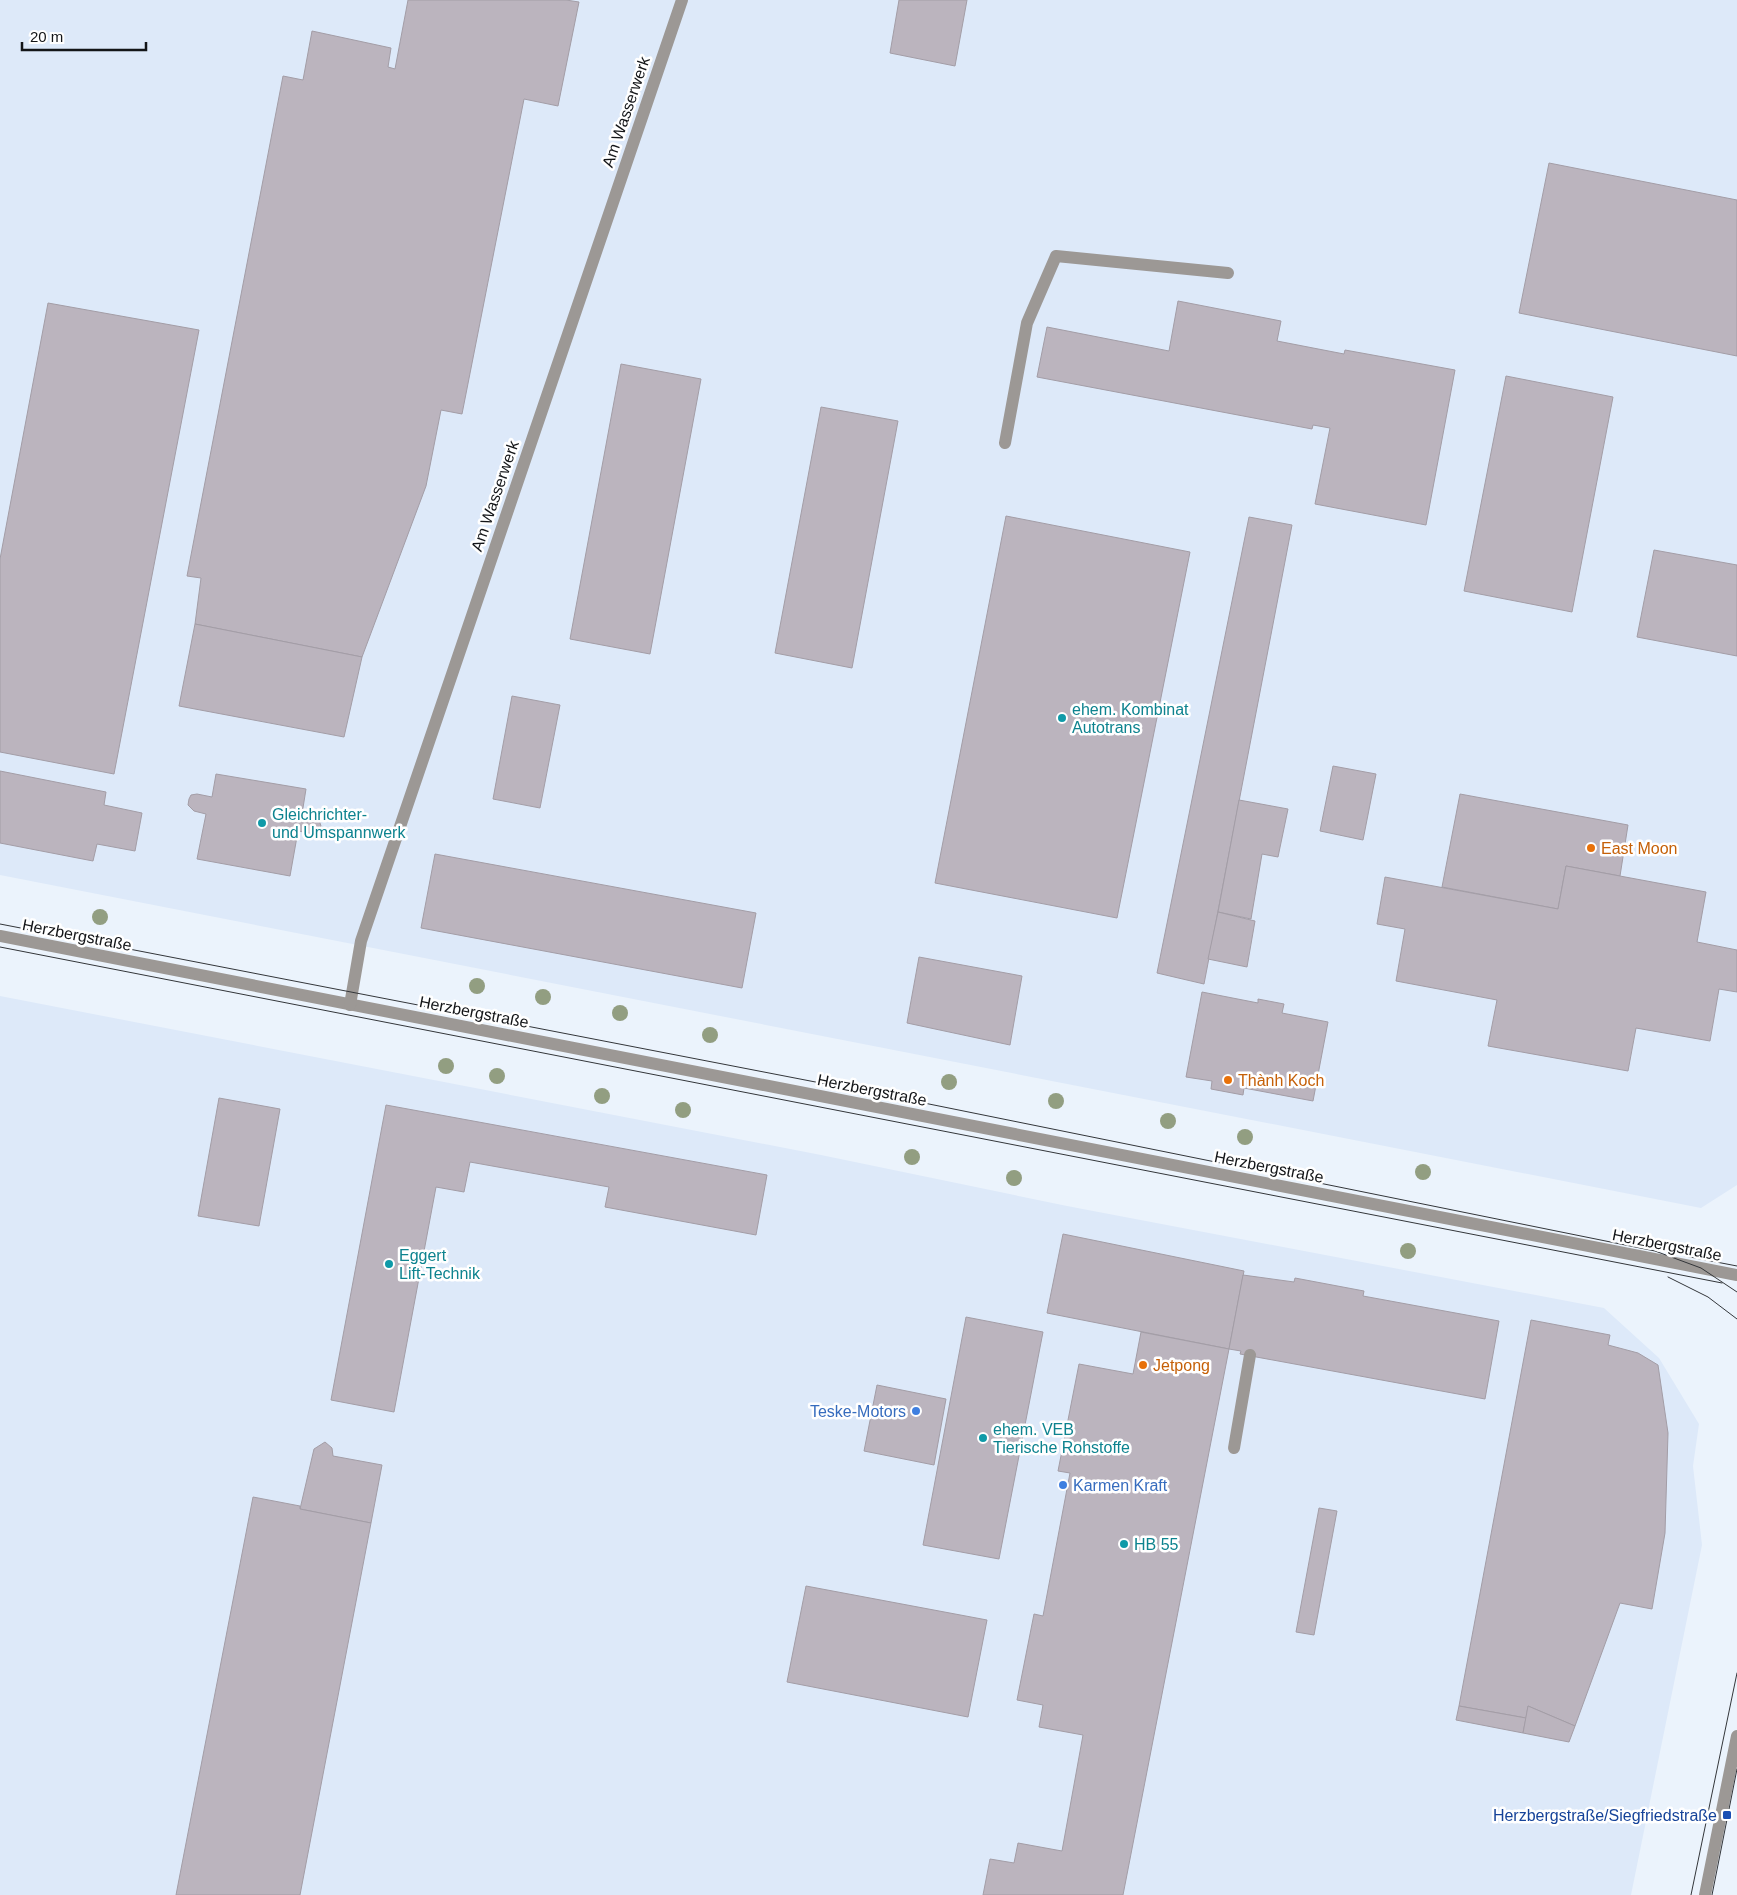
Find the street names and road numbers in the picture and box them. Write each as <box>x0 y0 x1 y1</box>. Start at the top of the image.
street label: Am Wasserwerk <box>599 54 653 170</box>
street label: Am Wasserwerk <box>468 438 522 554</box>
street label: Herzbergstraße <box>21 916 133 954</box>
street label: Herzbergstraße <box>418 993 530 1031</box>
street label: Herzbergstraße <box>816 1071 928 1109</box>
street label: Herzbergstraße <box>1213 1148 1325 1186</box>
street label: Herzbergstraße <box>1611 1226 1723 1264</box>

